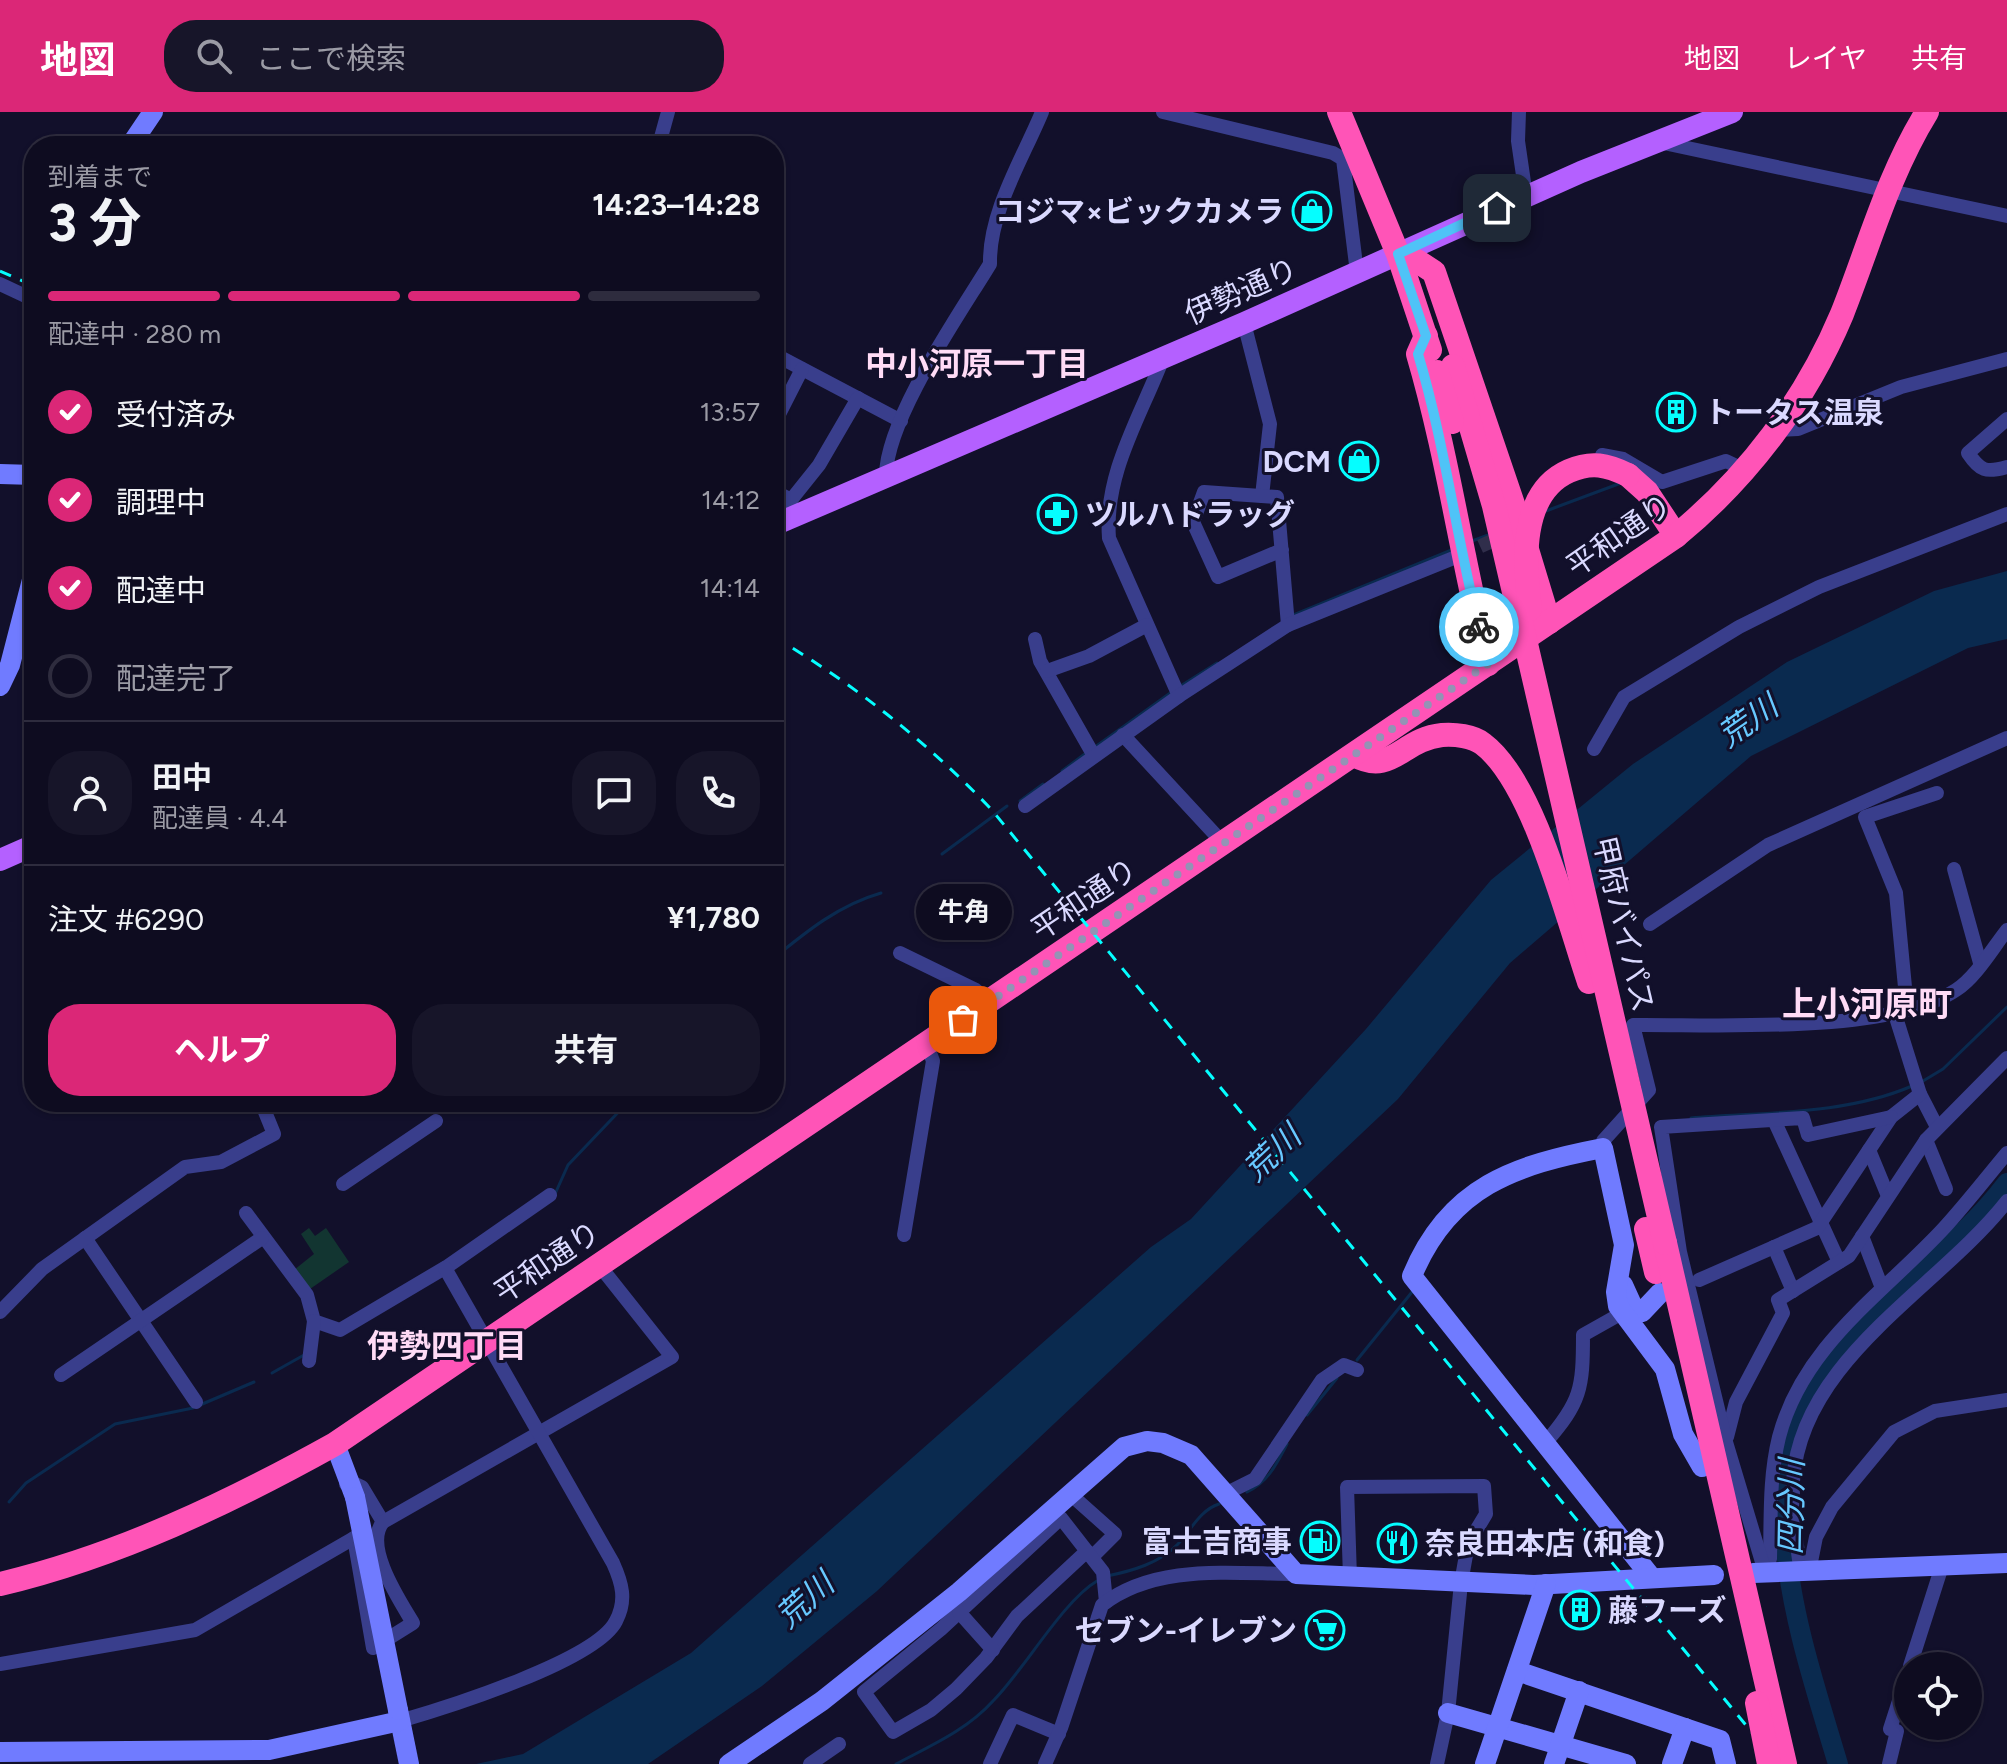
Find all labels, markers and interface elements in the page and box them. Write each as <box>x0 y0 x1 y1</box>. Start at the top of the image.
search box <box>164 20 724 92</box>
icon: search <box>192 34 236 78</box>
text: 地図 <box>40 37 116 83</box>
text: ここで検索 <box>256 40 406 77</box>
text: 地図 <box>1684 41 1740 75</box>
text: レイヤ <box>1784 41 1867 75</box>
text: 共有 <box>1911 41 1967 75</box>
text: 到着まで <box>48 161 152 193</box>
pin <box>1463 174 1531 242</box>
text: 14:23–14:28 <box>592 186 760 223</box>
icon: home <box>1475 186 1519 230</box>
shop icon: コジマ×ビックカメラ <box>1291 190 1333 232</box>
text: 3 分 <box>48 192 141 254</box>
place label: コジマ×ビックカメラ <box>995 193 1284 230</box>
street label: 伊勢通り <box>1179 250 1303 332</box>
text: 配達中 · 280 m <box>48 318 221 350</box>
district label: 中小河原一丁目 <box>865 345 1089 383</box>
icon: check <box>48 390 92 434</box>
building icon: トータス温泉 <box>1655 391 1697 433</box>
place label: トータス温泉 <box>1704 394 1884 431</box>
text: 受付済み <box>116 396 236 433</box>
text: 13:57 <box>700 396 760 428</box>
shop icon: DCM <box>1338 440 1380 482</box>
place label: DCM <box>1263 443 1331 480</box>
icon: check <box>48 478 92 522</box>
text: 調理中 <box>116 484 206 521</box>
text: 14:12 <box>701 484 760 516</box>
street label: 平和通り <box>1559 485 1679 585</box>
pharmacy icon: ツルハドラッグ <box>1036 493 1078 535</box>
place label: ツルハドラッグ <box>1085 496 1295 533</box>
icon: check <box>48 566 92 610</box>
text: 配達中 <box>116 572 206 609</box>
text: 14:14 <box>700 572 760 604</box>
courier <box>1439 587 1519 667</box>
icon: bike <box>1457 605 1501 649</box>
text: 配達完了 <box>116 660 236 697</box>
water label: 荒川 <box>1711 685 1788 755</box>
button: person <box>48 751 132 835</box>
button: chat <box>572 751 656 835</box>
button: phone <box>676 751 760 835</box>
text: 田中 <box>152 759 212 796</box>
text: 配達員 · 4.4 <box>152 802 287 834</box>
street label: 甲府バイパス <box>1586 832 1662 1016</box>
street label: 平和通り <box>1024 850 1144 948</box>
callout: 牛角 <box>915 884 1011 940</box>
text: 牛角 <box>938 896 990 928</box>
text: ¥1,780 <box>667 899 760 936</box>
text: 注文 #6290 <box>48 901 204 938</box>
district label: 上小河原町 <box>1782 984 1952 1025</box>
pin <box>929 986 997 1054</box>
icon: bag <box>941 998 985 1042</box>
button: ヘルプ <box>48 1004 396 1096</box>
button: 共有 <box>412 1004 760 1096</box>
water label: 荒川 <box>1236 1115 1311 1189</box>
street label: 平和通り <box>487 1213 607 1311</box>
district label: 伊勢四丁目 <box>367 1327 527 1365</box>
water label: 四分川 <box>1771 1456 1811 1555</box>
fuel station icon: 富士吉商事 <box>1299 1520 1341 1562</box>
restaurant icon: 奈良田本店 (和食) <box>1376 1522 1418 1564</box>
place label: 富士吉商事 <box>1142 1523 1292 1560</box>
place label: 奈良田本店 (和食) <box>1425 1525 1665 1562</box>
water label: 荒川 <box>769 1562 844 1636</box>
building icon: 藤フーズ <box>1559 1589 1601 1631</box>
place label: 藤フーズ <box>1608 1592 1727 1629</box>
supermarket icon: セブン-イレブン <box>1304 1609 1346 1651</box>
place label: セブン-イレブン <box>1075 1612 1297 1649</box>
map controls <box>1894 1652 1982 1740</box>
button: locate <box>1894 1652 1982 1740</box>

